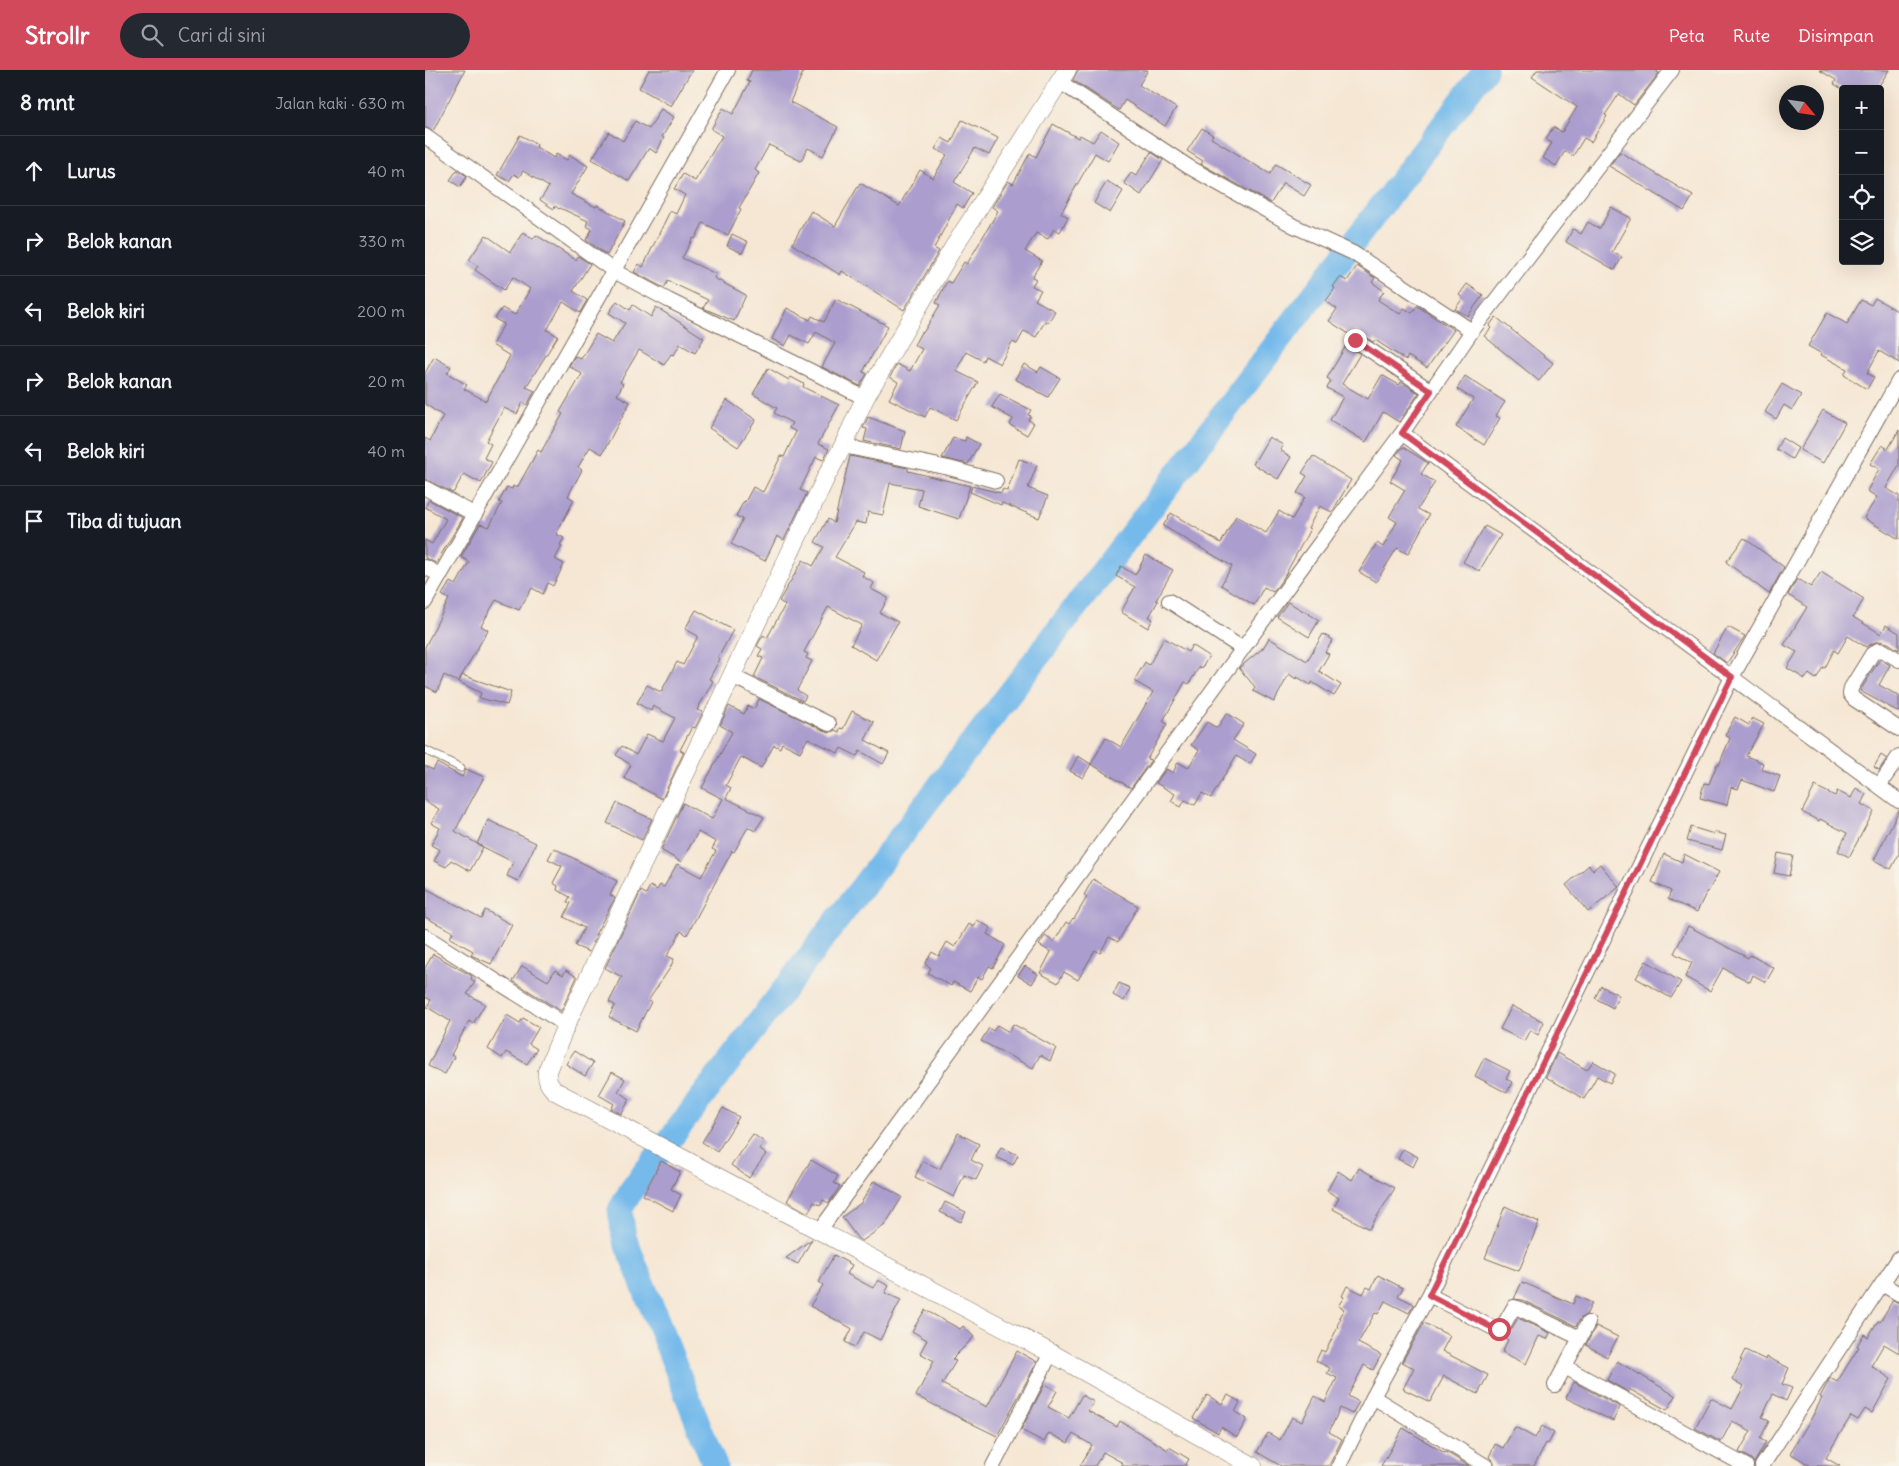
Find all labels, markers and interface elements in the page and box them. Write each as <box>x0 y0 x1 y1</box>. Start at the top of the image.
search box <box>120 13 470 58</box>
text: Strollr <box>25 20 90 50</box>
icon: search <box>138 21 166 49</box>
text: Cari di sini <box>178 23 265 47</box>
text: Peta <box>1669 24 1705 47</box>
text: Rute <box>1733 24 1770 47</box>
text: Disimpan <box>1798 24 1874 47</box>
north arrow <box>1779 85 1824 130</box>
map controls <box>1839 85 1884 265</box>
button: + <box>1839 85 1884 130</box>
text: 8 mnt <box>20 89 75 116</box>
text: Jalan kaki · 630 m <box>275 93 405 113</box>
button: − <box>1839 130 1884 175</box>
icon: ahead <box>20 157 48 185</box>
text: Lurus <box>67 159 116 183</box>
text: 40 m <box>367 161 405 181</box>
button: locate <box>1839 175 1884 220</box>
button: layers <box>1839 220 1884 265</box>
icon: right <box>20 227 48 255</box>
text: Belok kanan <box>67 229 172 253</box>
text: 330 m <box>358 231 405 251</box>
icon: left <box>20 297 48 325</box>
text: Belok kiri <box>67 299 145 323</box>
text: 200 m <box>357 301 405 321</box>
route end <box>1344 329 1367 352</box>
icon: right <box>20 367 48 395</box>
text: Belok kanan <box>67 369 172 393</box>
text: 20 m <box>368 371 405 391</box>
icon: left <box>20 437 48 465</box>
text: Belok kiri <box>67 439 145 463</box>
text: 40 m <box>367 441 405 461</box>
icon: arrive <box>20 507 48 535</box>
text: Tiba di tujuan <box>67 509 182 533</box>
route start <box>1488 1318 1511 1341</box>

